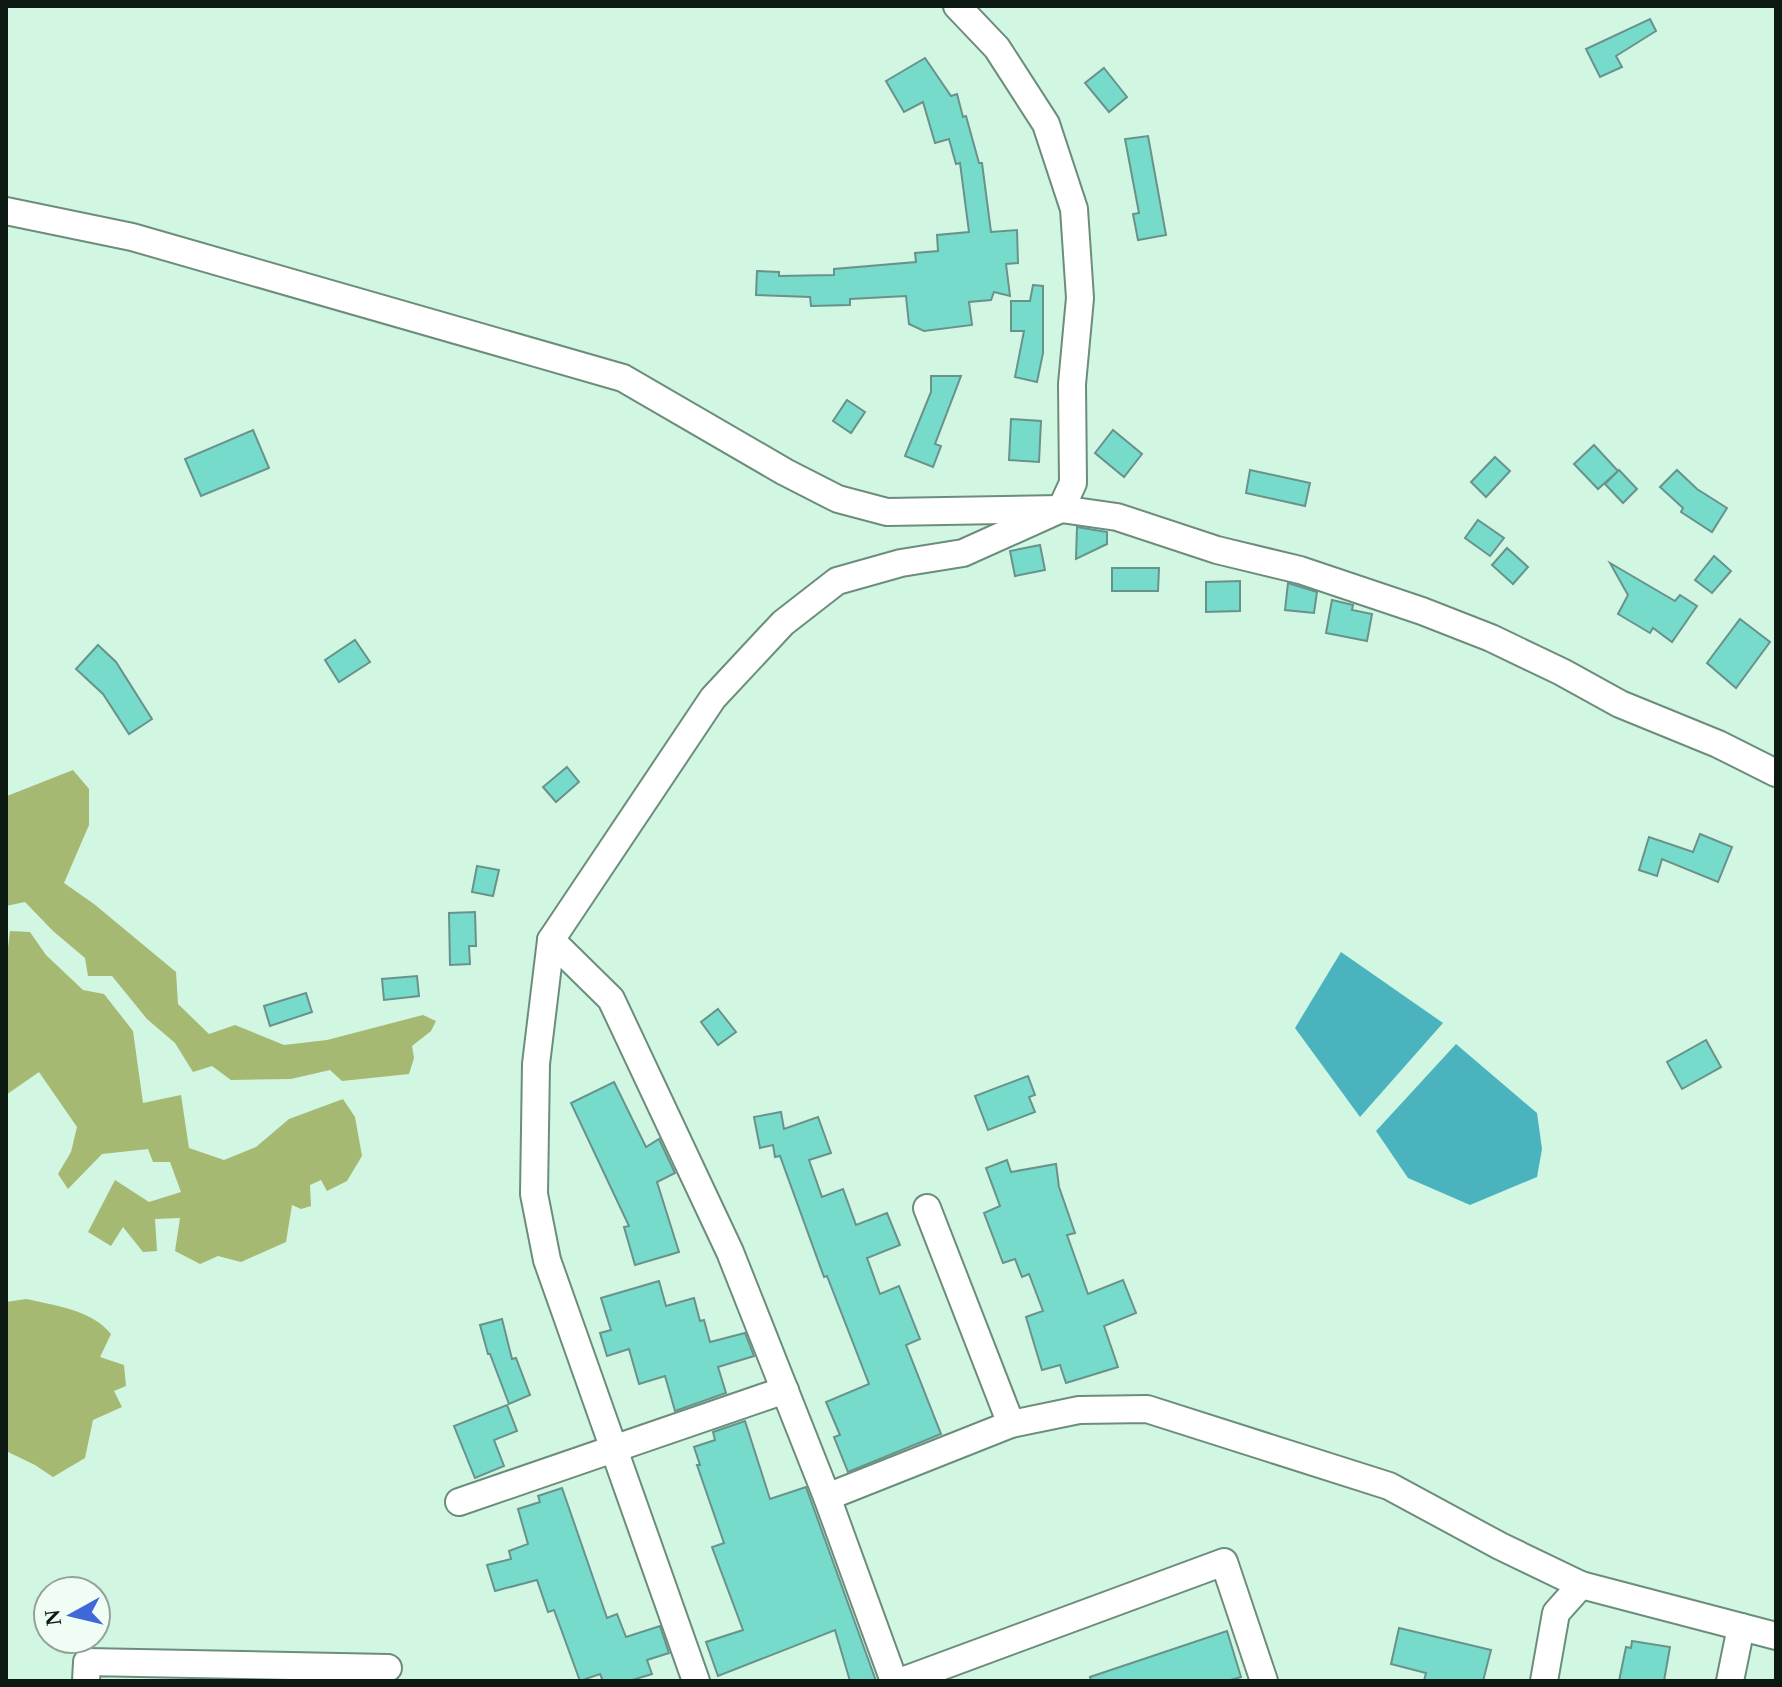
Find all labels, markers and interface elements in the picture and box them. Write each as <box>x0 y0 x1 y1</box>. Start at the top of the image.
north arrow <box>32 1575 112 1655</box>
text: N <box>39 1608 66 1627</box>

